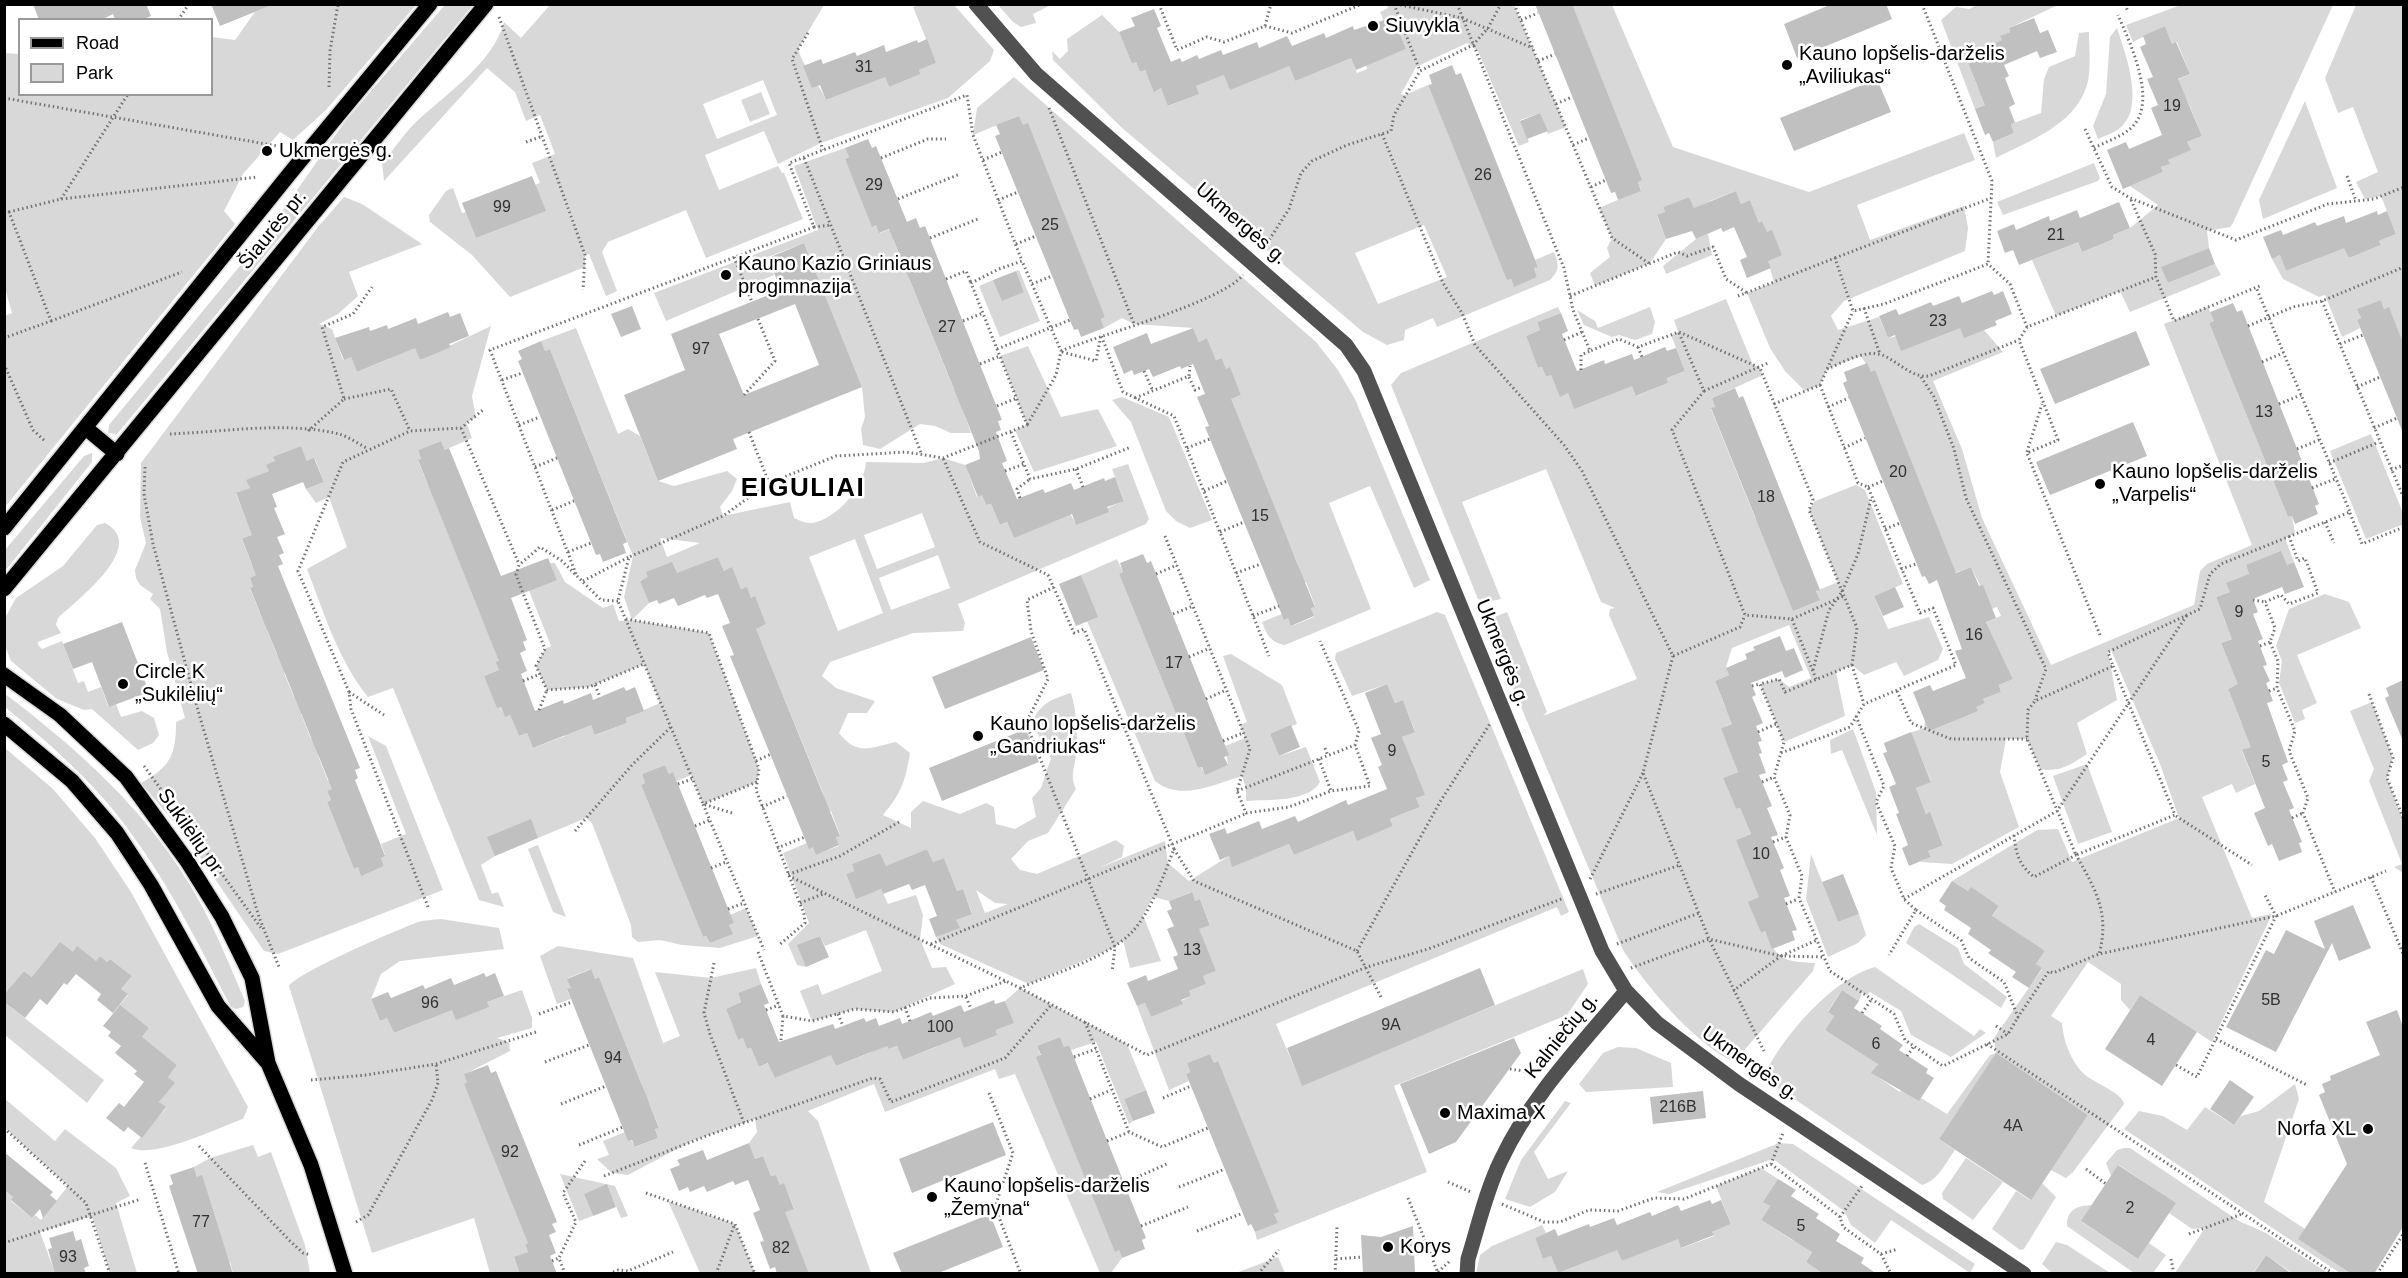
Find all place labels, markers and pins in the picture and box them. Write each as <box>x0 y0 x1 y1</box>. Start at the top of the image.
place label: Siuvykla <box>1385 14 1459 38</box>
marker: Siuvykla <box>1366 19 1380 33</box>
place label: Kauno lopšelis-darželis „Aviliukas“ <box>1799 42 2005 89</box>
marker: Kauno lopšelis-darželis „Aviliukas“ <box>1780 58 1794 72</box>
place label: Ukmergės g. <box>279 139 392 163</box>
marker: Ukmergės g. <box>260 144 274 158</box>
place label: Kauno Kazio Griniaus progimnazija <box>738 252 931 299</box>
marker: Kauno Kazio Griniaus progimnazija <box>719 268 733 282</box>
place label: Kauno lopšelis-darželis „Varpelis“ <box>2112 460 2318 507</box>
marker: Kauno lopšelis-darželis „Varpelis“ <box>2093 477 2107 491</box>
place label: Circle K „Sukilėlių“ <box>135 660 223 707</box>
marker: Circle K „Sukilėlių“ <box>116 677 130 691</box>
place label: Kauno lopšelis-darželis „Gandriukas“ <box>990 712 1196 759</box>
marker: Kauno lopšelis-darželis „Gandriukas“ <box>971 729 985 743</box>
place label: Maxima X <box>1457 1101 1546 1125</box>
marker: Maxima X <box>1438 1106 1452 1120</box>
place label: Norfa XL <box>2277 1117 2356 1141</box>
marker: Norfa XL <box>2361 1122 2375 1136</box>
place label: Kauno lopšelis-darželis „Žemyna“ <box>944 1174 1150 1221</box>
marker: Kauno lopšelis-darželis „Žemyna“ <box>925 1190 939 1204</box>
place label: Korys <box>1400 1235 1451 1259</box>
marker: Korys <box>1381 1240 1395 1254</box>

